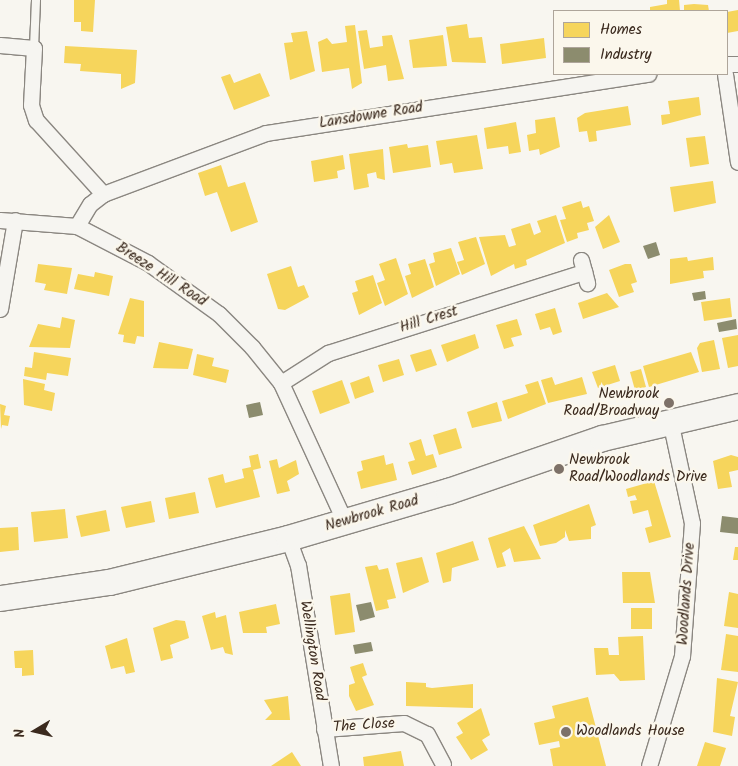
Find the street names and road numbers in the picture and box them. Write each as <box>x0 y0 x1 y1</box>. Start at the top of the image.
street label: Lansdowne Road <box>318 99 424 133</box>
street label: Breeze Hill Road <box>112 239 210 311</box>
street label: Hill Crest <box>398 303 460 337</box>
street label: Newbrook Road <box>323 492 421 536</box>
street label: Woodlands Drive <box>674 542 700 646</box>
street label: Wellington Road <box>295 600 329 702</box>
street label: The Close <box>333 715 395 737</box>

